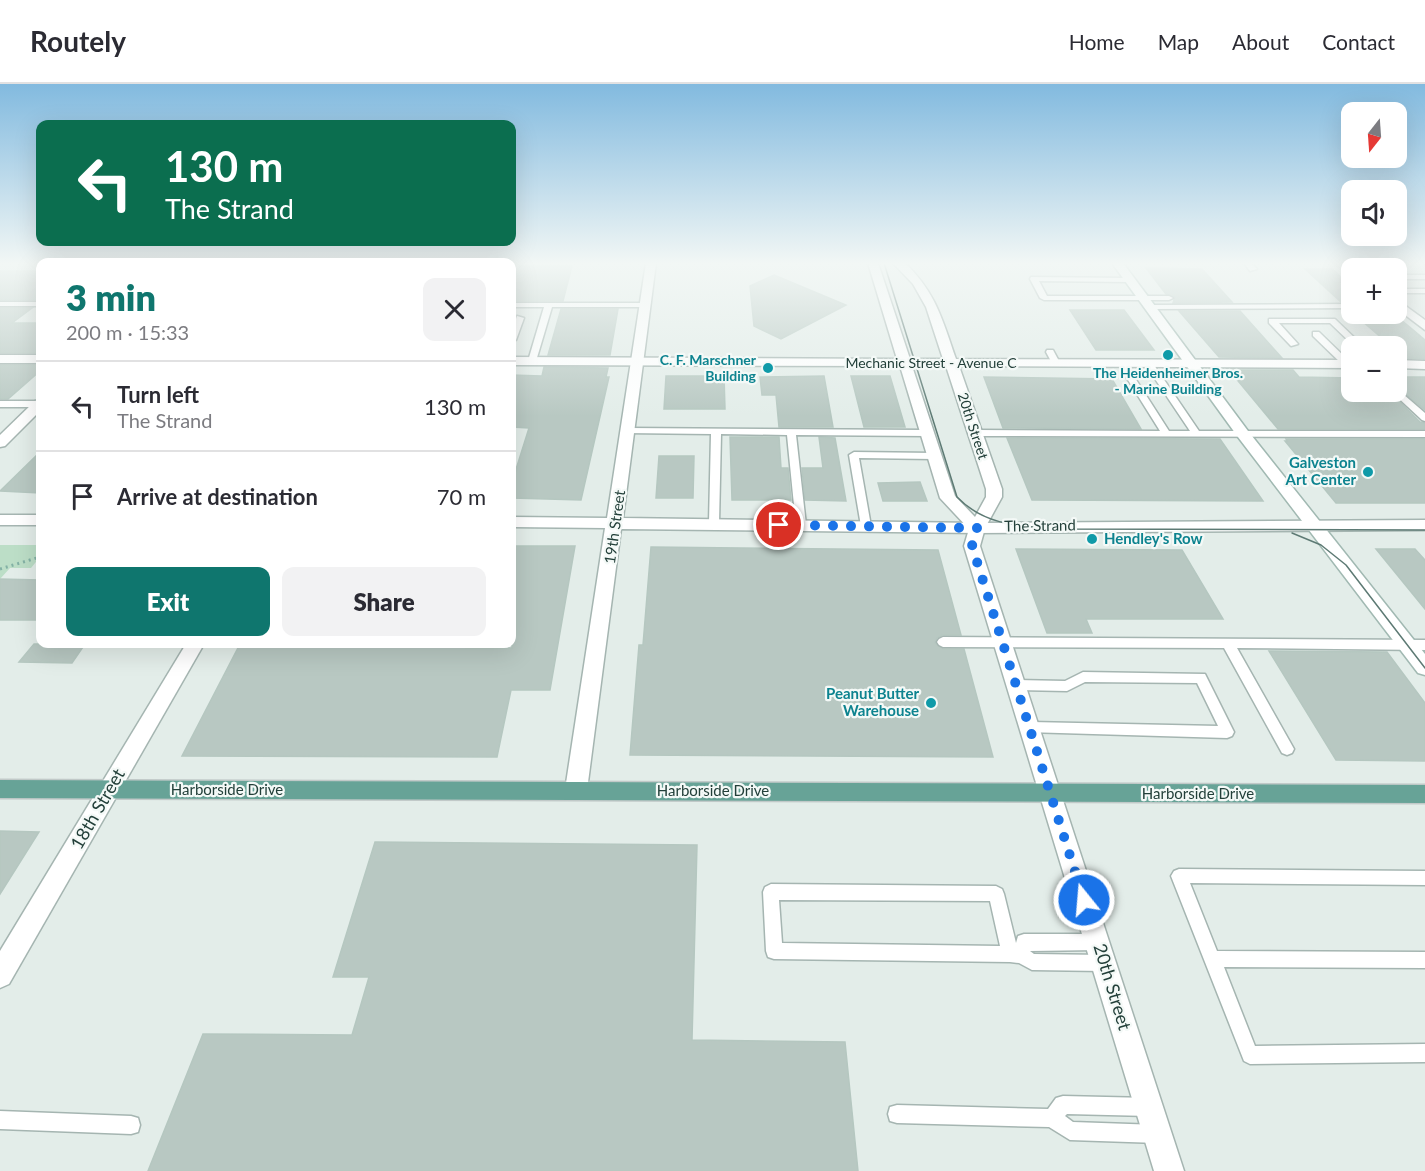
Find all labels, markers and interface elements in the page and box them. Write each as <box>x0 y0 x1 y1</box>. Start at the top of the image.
text: Routely <box>30 24 126 58</box>
text: Home <box>1069 29 1125 54</box>
text: Map <box>1158 29 1199 54</box>
text: About <box>1232 29 1289 54</box>
text: Contact <box>1322 29 1395 54</box>
north arrow <box>1341 102 1407 168</box>
map controls <box>1341 102 1407 402</box>
text: 130 m <box>165 141 283 191</box>
icon: left <box>66 144 144 222</box>
button: sound <box>1341 180 1407 246</box>
text: The Strand <box>165 192 294 225</box>
button: + <box>1341 258 1407 324</box>
text: 3 min <box>66 275 156 319</box>
button: close <box>423 278 486 341</box>
text: 200 m · 15:33 <box>66 320 189 344</box>
button: − <box>1341 336 1407 402</box>
marker: The Heidenheimer Bros. - Marine Building <box>1161 348 1175 362</box>
place label: C. F. Marschner Building <box>660 351 757 384</box>
street label: Mechanic Street - Avenue C <box>845 354 1017 371</box>
marker: C. F. Marschner Building <box>761 361 775 375</box>
place label: The Heidenheimer Bros. - Marine Building <box>1093 364 1243 397</box>
text: Turn left <box>117 381 199 408</box>
icon: left <box>66 390 99 423</box>
street label: 20th Street <box>955 390 992 462</box>
text: 130 m <box>424 393 486 420</box>
text: The Strand <box>117 408 212 432</box>
place label: Galveston Art Center <box>1285 453 1356 488</box>
marker: Galveston Art Center <box>1361 465 1375 479</box>
icon: arrive <box>66 480 99 513</box>
text: Arrive at destination <box>117 483 318 510</box>
text: 70 m <box>437 483 486 510</box>
street label: 19th Street <box>600 488 628 565</box>
pin <box>753 499 804 550</box>
icon: arrive <box>762 508 795 541</box>
street label: The Strand <box>1004 515 1076 535</box>
place label: Hendley's Row <box>1104 529 1203 547</box>
marker: Hendley's Row <box>1085 532 1099 546</box>
button: Exit <box>66 567 270 636</box>
button: Share <box>282 567 486 636</box>
place label: Peanut Butter Warehouse <box>826 684 919 719</box>
marker: Peanut Butter Warehouse <box>924 696 938 710</box>
street label: 18th Street <box>65 764 129 853</box>
street label: Harborside Drive <box>171 780 283 798</box>
street label: Harborside Drive <box>657 781 769 799</box>
street label: Harborside Drive <box>1142 784 1254 802</box>
position arrow <box>1052 868 1116 932</box>
street label: 20th Street <box>1089 941 1137 1033</box>

